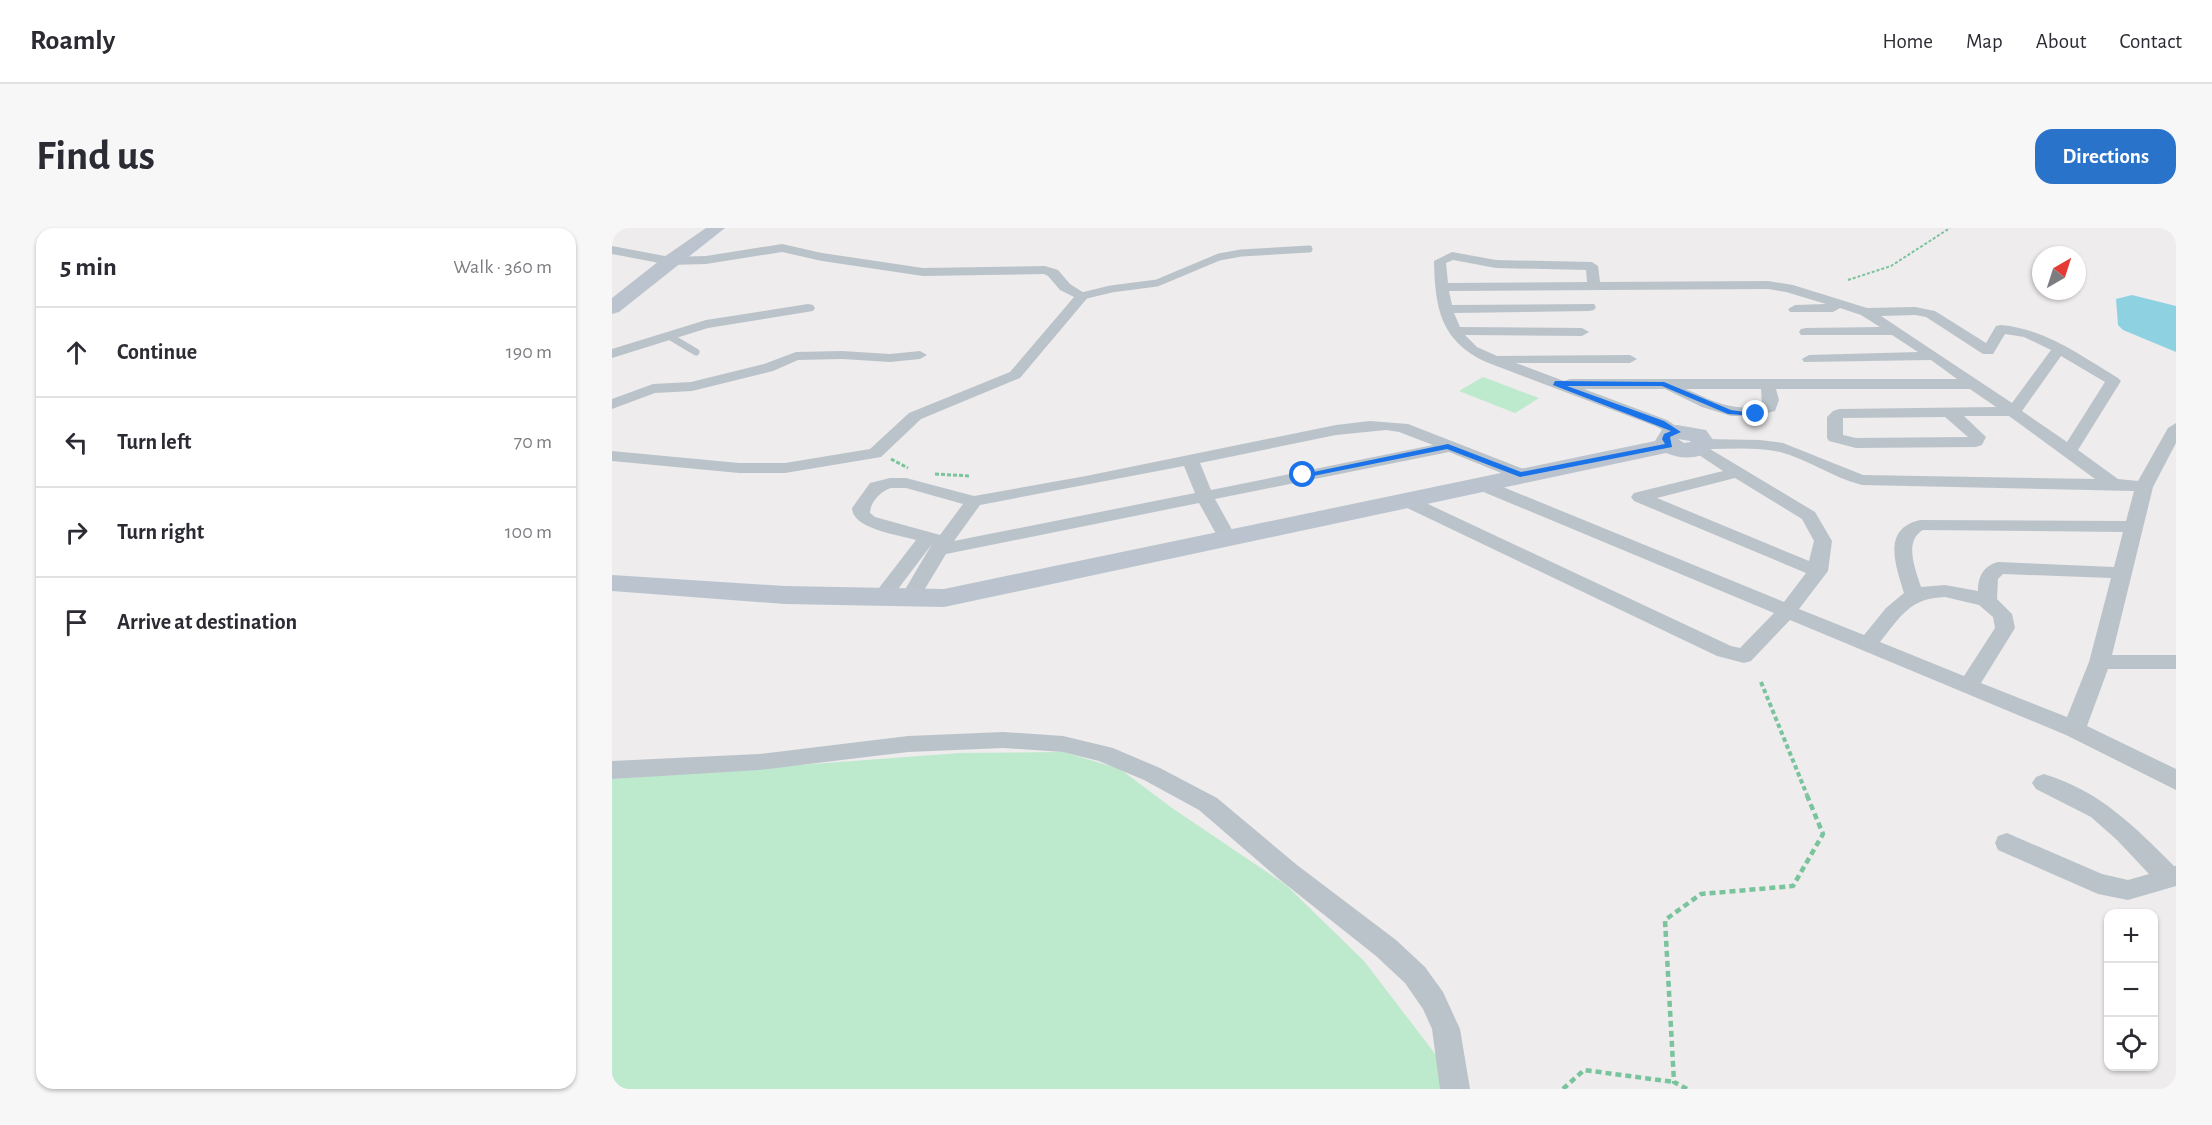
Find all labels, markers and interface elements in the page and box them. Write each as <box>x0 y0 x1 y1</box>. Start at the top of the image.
text: Roamly <box>30 27 115 55</box>
text: Home <box>1882 31 1933 52</box>
text: Map <box>1966 31 2003 52</box>
text: About <box>2036 31 2086 52</box>
text: Contact <box>2119 31 2182 52</box>
button: Directions <box>2035 129 2176 184</box>
text: Find us <box>36 135 155 177</box>
north arrow <box>2032 246 2086 300</box>
text: 5 min <box>60 254 117 280</box>
text: Walk · 360 m <box>453 257 552 277</box>
icon: ahead <box>60 336 93 369</box>
text: Continue <box>117 341 197 363</box>
text: 190 m <box>506 342 552 362</box>
route end <box>1742 400 1768 426</box>
icon: left <box>60 426 93 459</box>
text: Turn left <box>117 431 191 453</box>
text: 70 m <box>514 432 552 452</box>
route start <box>1289 461 1315 487</box>
icon: right <box>60 516 93 549</box>
text: Turn right <box>117 521 204 543</box>
text: 100 m <box>505 522 552 542</box>
icon: arrive <box>60 606 93 639</box>
text: Arrive at destination <box>117 611 297 633</box>
map controls <box>2104 909 2158 1071</box>
button: + <box>2104 909 2158 963</box>
button: − <box>2104 963 2158 1017</box>
button: locate <box>2104 1017 2158 1071</box>

